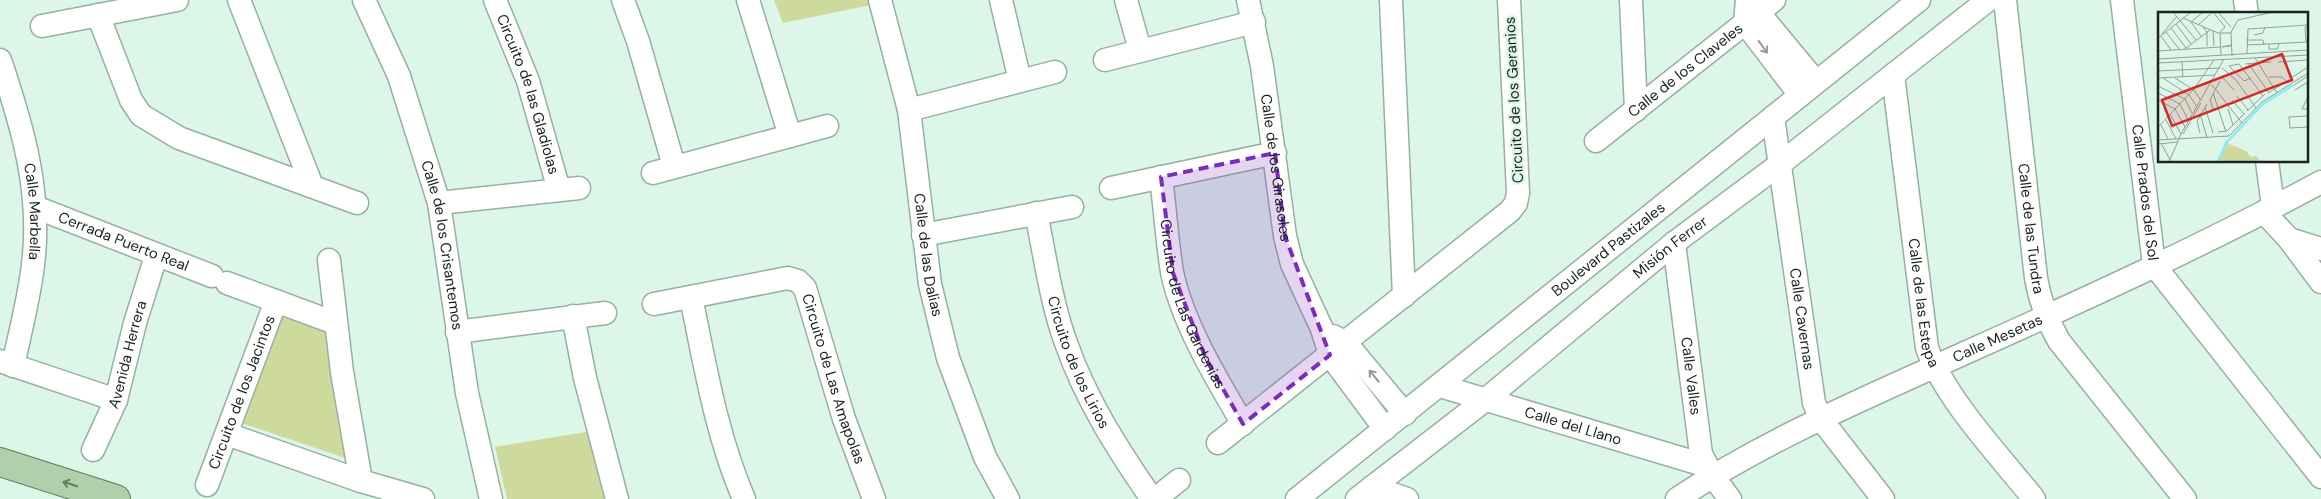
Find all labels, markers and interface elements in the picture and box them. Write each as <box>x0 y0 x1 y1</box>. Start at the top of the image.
street label: Circuito de las Gladiolas <box>492 11 564 177</box>
inset map <box>2158 12 2308 162</box>
street label: Circuito de los Geranios <box>1500 16 1528 184</box>
street label: Calle de los Claveles <box>1624 18 1747 122</box>
one-way arrow <box>1758 40 1768 54</box>
street label: Calle de los Girasoles <box>1256 93 1296 244</box>
street label: Calle Prados del Sol <box>2127 124 2163 262</box>
street label: Calle de los Crisantemos <box>416 158 468 331</box>
street label: Calle Marbella <box>19 162 45 261</box>
street label: Calle de las Tundra <box>2013 162 2049 296</box>
street label: Calle de las Dalias <box>909 192 948 319</box>
street label: Boulevard Pastizales <box>1547 198 1669 301</box>
street label: Cerrada Puerto Real <box>55 207 192 276</box>
street label: Misión Ferrer <box>1629 211 1712 283</box>
street label: Circuito de Las Gardenias <box>1156 218 1230 392</box>
street label: Calle de las Estepa <box>1903 237 1944 371</box>
street label: Calle Cavernas <box>1785 267 1819 371</box>
street label: Circuito de Las Amapolas <box>797 291 870 467</box>
street label: Circuito de los Lirios <box>1043 294 1114 432</box>
street label: Avenida Herrera <box>103 298 151 412</box>
street label: Calle Mesetas <box>1949 309 2046 367</box>
street label: Circuito de los Jacintos <box>204 312 280 472</box>
street label: Calle Valles <box>1676 336 1706 416</box>
one-way arrow <box>1368 370 1379 383</box>
street label: Calle del Llano <box>1522 402 1624 450</box>
one-way arrow <box>62 479 78 489</box>

